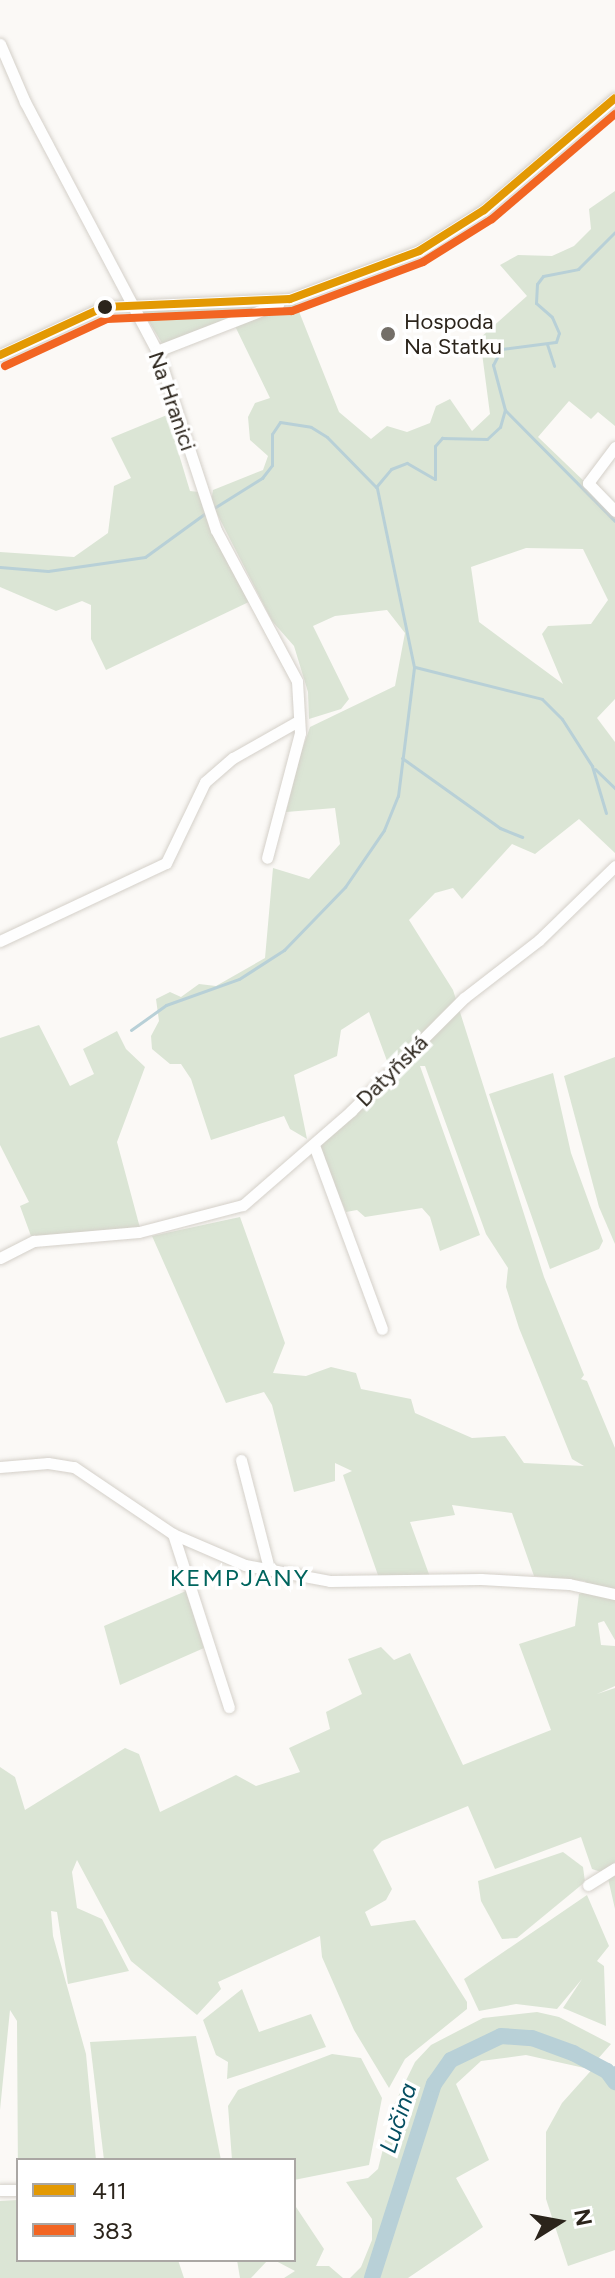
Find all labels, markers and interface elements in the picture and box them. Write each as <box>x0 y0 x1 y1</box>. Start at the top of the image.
unlabelled marker <box>97 299 113 315</box>
place label: Hospoda Na Statku <box>404 308 502 360</box>
marker: Hospoda Na Statku <box>379 325 397 343</box>
street label: Na Hranici <box>143 348 201 454</box>
street label: Datyňská <box>351 1030 433 1112</box>
district label: KEMPJANY <box>170 1564 310 1592</box>
water label: Lučina <box>373 2079 423 2157</box>
legend <box>16 2158 296 2262</box>
text: 411 <box>92 2176 127 2205</box>
north arrow <box>519 2182 599 2262</box>
text: N <box>568 2206 598 2228</box>
text: 383 <box>92 2216 133 2245</box>

